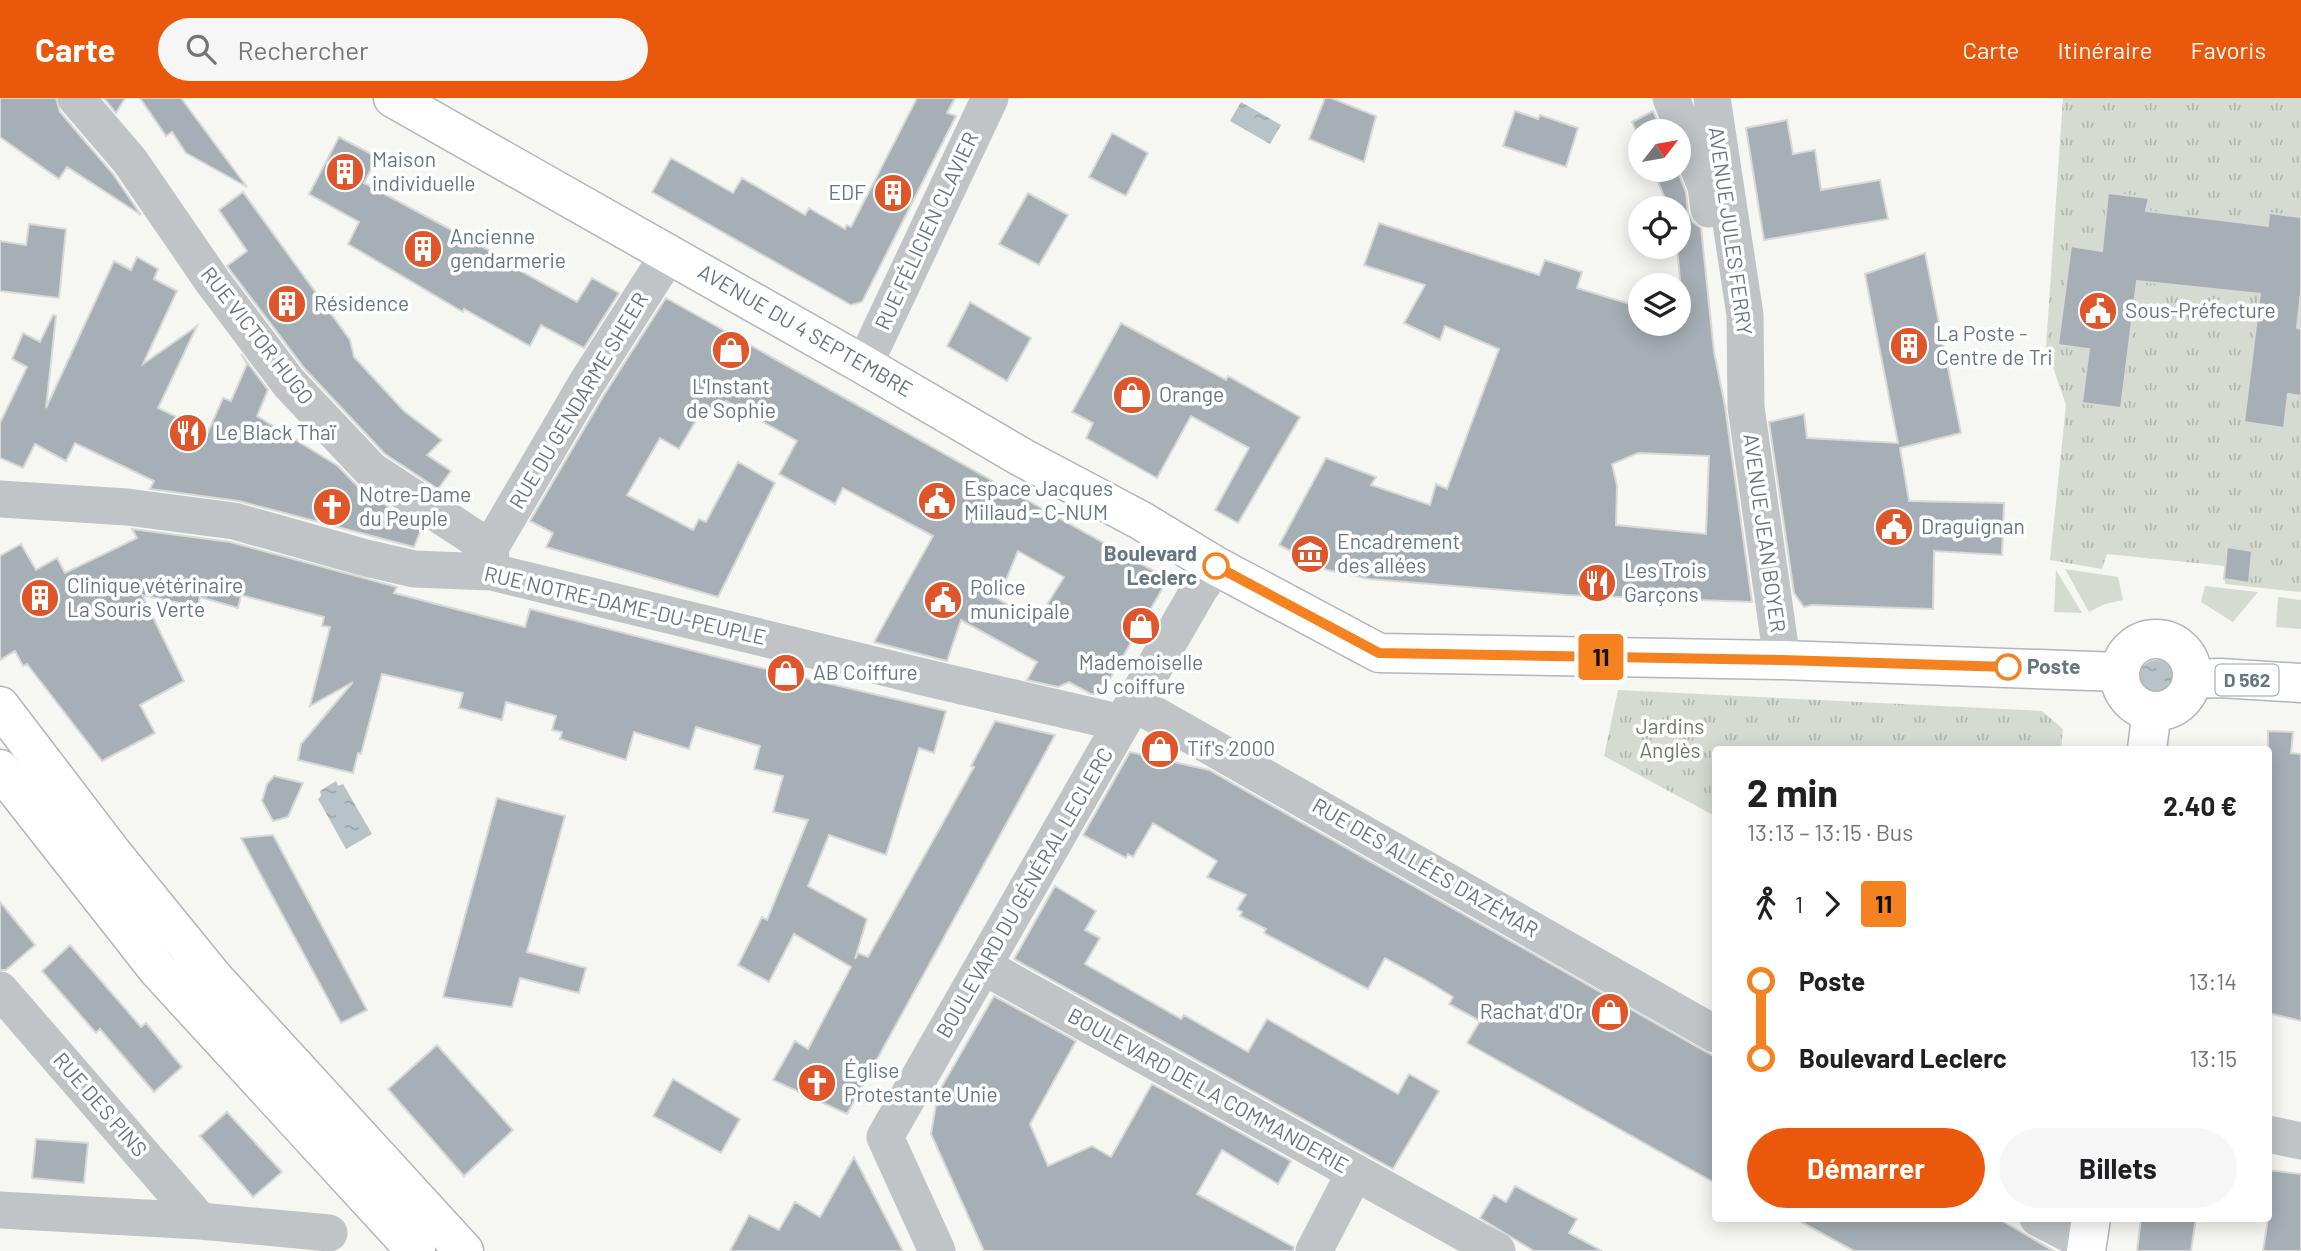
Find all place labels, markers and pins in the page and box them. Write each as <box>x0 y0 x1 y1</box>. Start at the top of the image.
place label: Maison individuelle <box>372 146 475 195</box>
building icon: Maison individuelle <box>324 151 366 193</box>
building icon: EDF <box>872 172 914 214</box>
place label: EDF <box>828 179 866 204</box>
place label: Ancienne gendarmerie <box>450 223 566 272</box>
building icon: Ancienne gendarmerie <box>402 228 444 270</box>
building icon: Résidence <box>266 283 308 325</box>
place label: Résidence <box>314 290 409 315</box>
public building icon: Sous-Préfecture <box>2077 290 2119 332</box>
place label: Sous-Préfecture <box>2125 297 2276 322</box>
place label: La Poste - Centre de Tri <box>1936 320 2053 369</box>
building icon: La Poste - Centre de Tri <box>1888 325 1930 367</box>
shop icon: L'Instant de Sophie <box>710 329 752 371</box>
place label: L'Instant de Sophie <box>686 373 776 422</box>
shop icon: Orange <box>1111 374 1153 416</box>
place label: Orange <box>1159 381 1224 406</box>
restaurant icon: Le Black Thaï <box>167 412 209 454</box>
place label: Le Black Thaï <box>215 419 337 444</box>
place label: Espace Jacques Millaud - C-NUM <box>964 475 1113 524</box>
public building icon: Espace Jacques Millaud - C-NUM <box>916 480 958 522</box>
place label: Notre-Dame du Peuple <box>359 481 471 530</box>
church icon: Notre-Dame du Peuple <box>311 486 353 528</box>
public building icon: Draguignan <box>1873 506 1915 548</box>
place label: Draguignan <box>1921 513 2025 538</box>
place label: Encadrement des allées <box>1337 528 1460 577</box>
museum icon: Encadrement des allées <box>1289 533 1331 575</box>
place label: Boulevard Leclerc <box>1104 540 1197 589</box>
marker: Boulevard Leclerc <box>1203 553 1229 579</box>
place label: Les Trois Garçons <box>1624 557 1707 606</box>
restaurant icon: Les Trois Garçons <box>1576 562 1618 604</box>
place label: Clinique vétérinaire La Souris Verte <box>67 572 243 621</box>
place label: Police municipale <box>970 574 1070 623</box>
building icon: Clinique vétérinaire La Souris Verte <box>19 577 61 619</box>
public building icon: Police municipale <box>922 579 964 621</box>
shop icon: Mademoiselle J coiffure <box>1120 605 1162 647</box>
place label: Mademoiselle J coiffure <box>1079 649 1203 698</box>
shop icon: AB Coiffure <box>765 652 807 694</box>
place label: Poste <box>2027 653 2080 678</box>
marker: Poste <box>1995 654 2021 680</box>
place label: AB Coiffure <box>813 659 918 684</box>
shop icon: Tif's 2000 <box>1139 728 1181 770</box>
place label: Tif's 2000 <box>1187 735 1275 760</box>
shop icon: Rachat d'Or <box>1589 991 1631 1033</box>
place label: Rachat d'Or <box>1480 998 1583 1023</box>
place label: Église Protestante Unie <box>844 1057 998 1106</box>
church icon: Église Protestante Unie <box>796 1062 838 1104</box>

